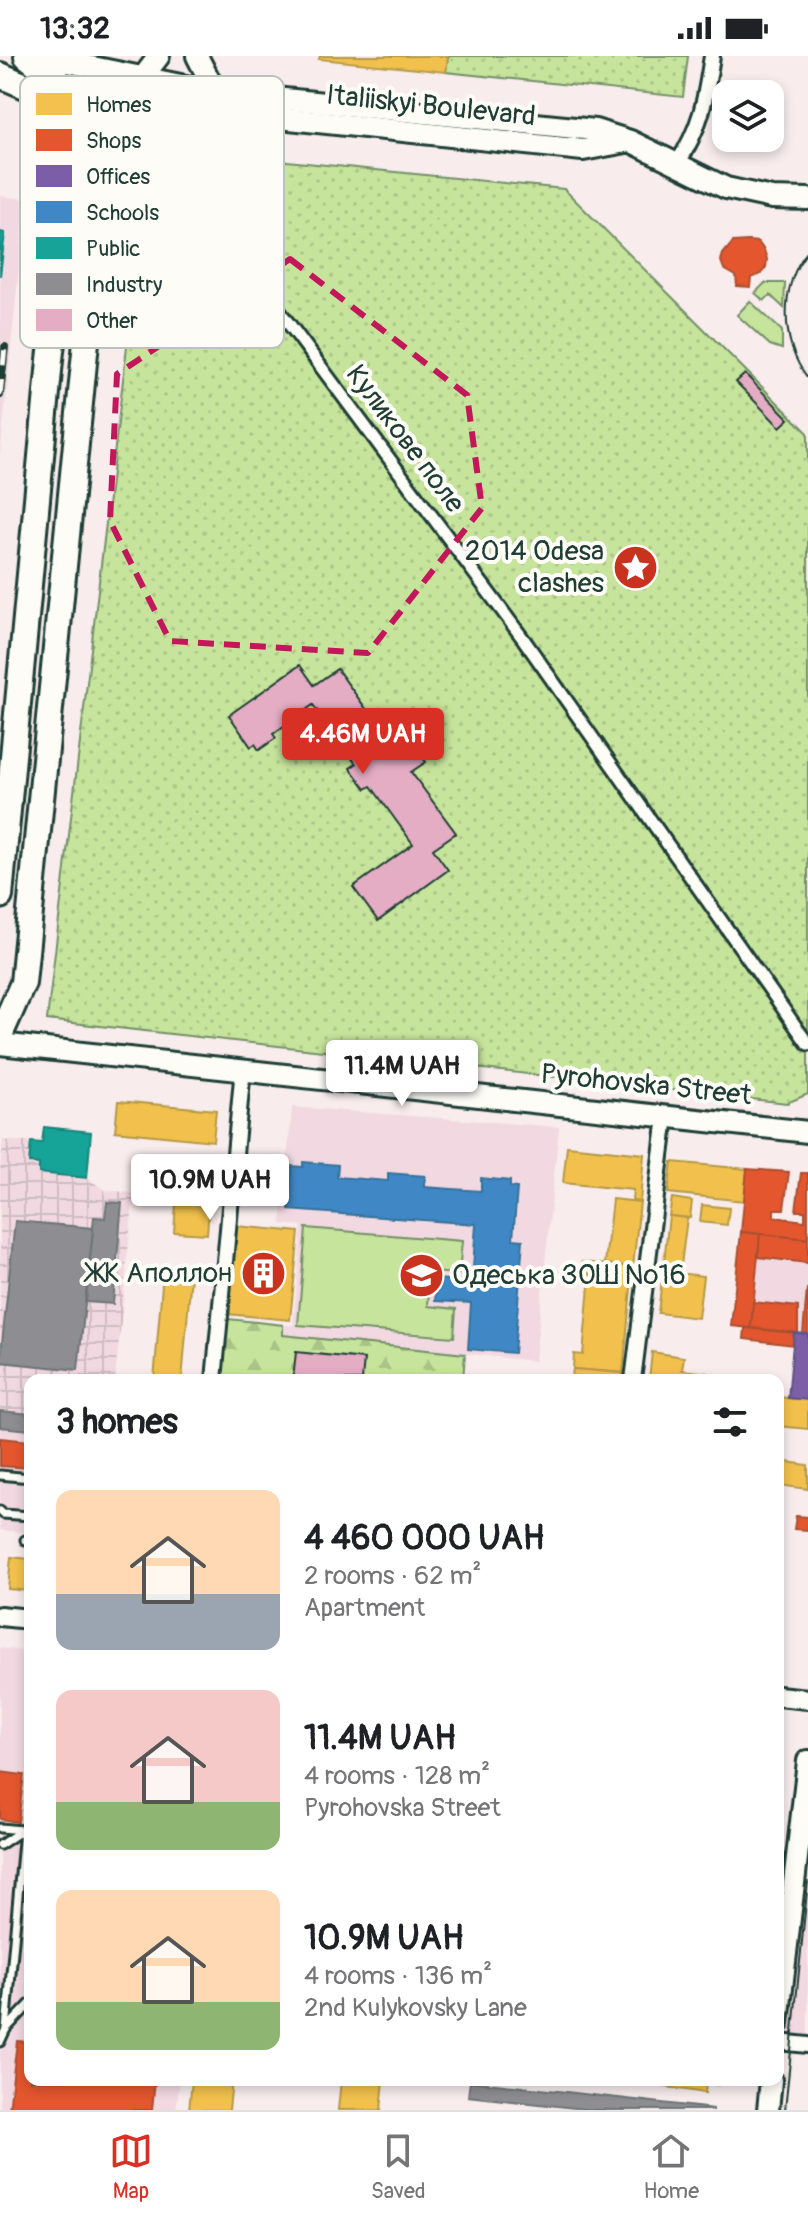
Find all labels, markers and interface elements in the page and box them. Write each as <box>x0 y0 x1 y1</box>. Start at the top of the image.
text: 13:32 <box>40 10 110 47</box>
legend <box>20 76 284 348</box>
street label: Italiiskyi Boulevard <box>325 78 537 134</box>
map controls <box>712 80 784 152</box>
button: layers <box>712 80 784 152</box>
text: Homes <box>86 91 151 119</box>
text: Shops <box>86 127 142 155</box>
text: Offices <box>86 163 150 191</box>
text: Schools <box>86 199 159 227</box>
text: Public <box>86 235 140 263</box>
text: Industry <box>86 271 162 299</box>
text: Other <box>86 307 138 335</box>
street label: Куликове поле <box>338 358 472 520</box>
place label: 2014 Odesa clashes <box>465 534 604 601</box>
place icon: 2014 Odesa clashes <box>611 543 659 591</box>
pin: 4.46M UAH <box>271 708 455 776</box>
text: 4.46M UAH <box>300 718 426 750</box>
pin: 11.4M UAH <box>310 1040 494 1108</box>
text: 11.4M UAH <box>344 1050 460 1082</box>
street label: Pyrohovska Street <box>539 1057 754 1114</box>
pin: 10.9M UAH <box>118 1154 302 1222</box>
text: 10.9M UAH <box>149 1164 271 1196</box>
building icon: ЖК Аполлон <box>239 1249 287 1297</box>
school or university icon: Одеська ЗОШ №16 <box>397 1251 445 1299</box>
place label: ЖК Аполлон <box>83 1256 232 1291</box>
place label: Одеська ЗОШ №16 <box>452 1258 686 1293</box>
icon: filters <box>708 1400 752 1444</box>
text: 3 homes <box>56 1401 178 1444</box>
text: 4 460 000 UAH <box>304 1517 544 1560</box>
icon: home <box>120 1522 216 1618</box>
text: 2 rooms · 62 m² <box>304 1560 481 1592</box>
text: Apartment <box>304 1592 425 1624</box>
text: 11.4M UAH <box>304 1717 456 1760</box>
icon: home <box>120 1722 216 1818</box>
text: 4 rooms · 128 m² <box>304 1760 490 1792</box>
text: Pyrohovska Street <box>304 1792 501 1824</box>
text: 10.9M UAH <box>304 1917 463 1960</box>
icon: home <box>120 1922 216 2018</box>
text: 4 rooms · 136 m² <box>304 1960 492 1992</box>
text: 2nd Kulykovsky Lane <box>304 1992 527 2024</box>
tab: Map <box>109 2129 153 2205</box>
tab: Saved <box>371 2129 426 2205</box>
tab: Home <box>644 2129 699 2205</box>

